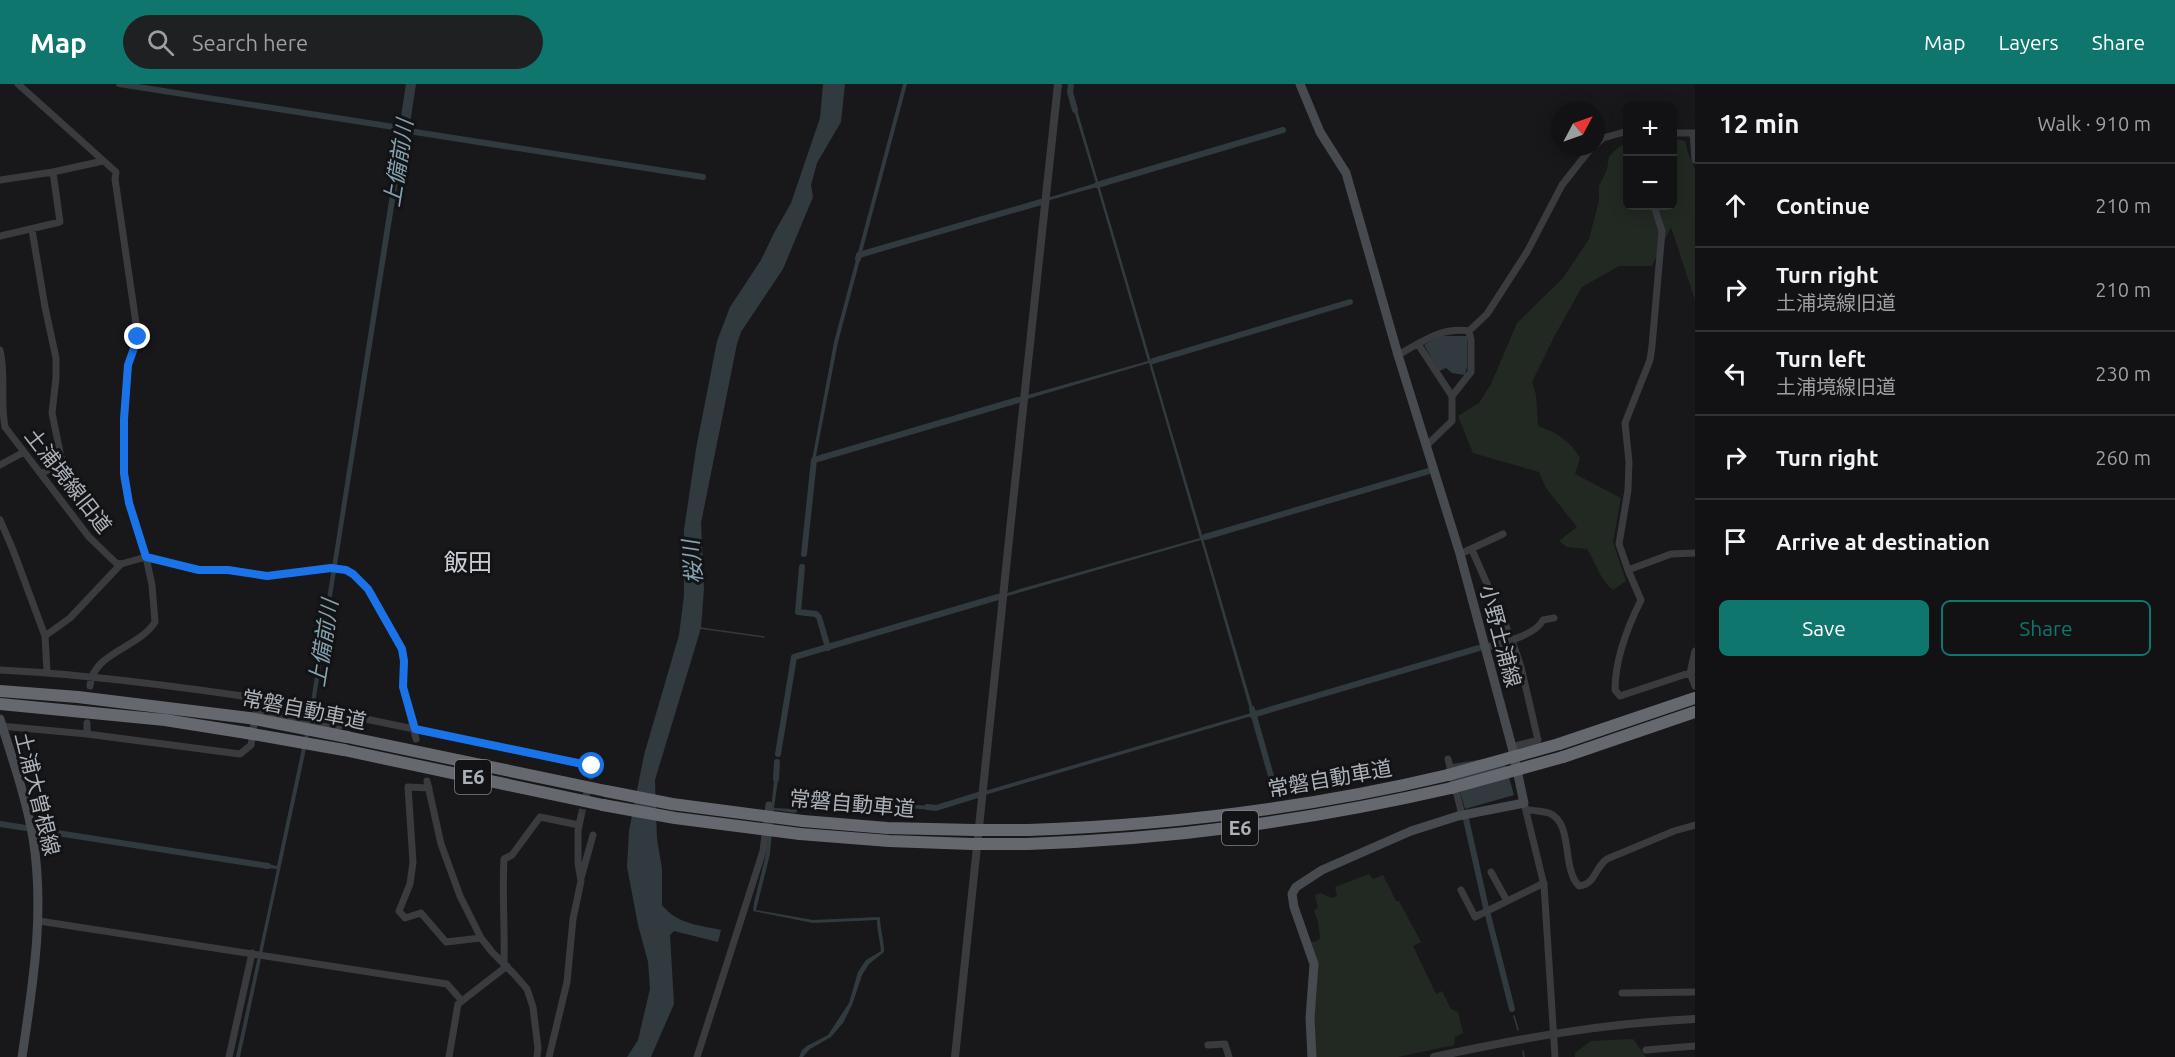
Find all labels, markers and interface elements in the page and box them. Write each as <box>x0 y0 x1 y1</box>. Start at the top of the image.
search box <box>123 15 543 69</box>
icon: search <box>144 26 177 59</box>
text: Map <box>30 27 87 58</box>
text: Search here <box>192 30 308 55</box>
text: Map <box>1924 30 1965 54</box>
text: Layers <box>1998 30 2059 54</box>
text: Share <box>2092 30 2145 54</box>
north arrow <box>1551 102 1605 156</box>
map controls <box>1623 102 1677 210</box>
button: + <box>1623 102 1677 156</box>
text: 12 min <box>1719 109 1799 138</box>
text: Walk · 910 m <box>2038 112 2151 135</box>
water label: 上備前川 <box>378 116 417 208</box>
button: − <box>1623 156 1677 210</box>
icon: ahead <box>1719 189 1752 222</box>
text: Continue <box>1776 193 1870 218</box>
text: 210 m <box>2095 194 2151 217</box>
text: Turn right <box>1776 262 1878 287</box>
icon: right <box>1719 273 1752 306</box>
text: 210 m <box>2095 278 2151 301</box>
text: 土浦境線旧道 <box>1776 291 1896 314</box>
route end <box>124 323 150 349</box>
text: Turn left <box>1776 346 1866 371</box>
icon: left <box>1719 357 1752 390</box>
text: 230 m <box>2095 362 2151 385</box>
text: 土浦境線旧道 <box>1776 375 1896 398</box>
street label: 土浦境線旧道 <box>21 423 117 537</box>
icon: right <box>1719 441 1752 474</box>
text: Turn right <box>1776 445 1878 470</box>
text: 260 m <box>2095 446 2151 469</box>
icon: arrive <box>1719 525 1752 558</box>
text: Arrive at destination <box>1776 529 1990 554</box>
water label: 桜川 <box>677 537 706 585</box>
district label: 飯田 <box>444 549 492 576</box>
street label: 小野土浦線 <box>1476 582 1526 690</box>
water label: 上備前川 <box>303 596 342 688</box>
button: Save <box>1719 600 1929 656</box>
button: Share <box>1941 600 2151 656</box>
street label: 常磐自動車道 <box>240 685 368 733</box>
street label: 土浦大曽根線 <box>11 730 65 858</box>
route start <box>578 752 604 778</box>
street label: 常磐自動車道 <box>1266 755 1394 801</box>
road number: E6 <box>455 760 491 794</box>
street label: 常磐自動車道 <box>788 786 916 820</box>
road number: E6 <box>1222 811 1258 845</box>

